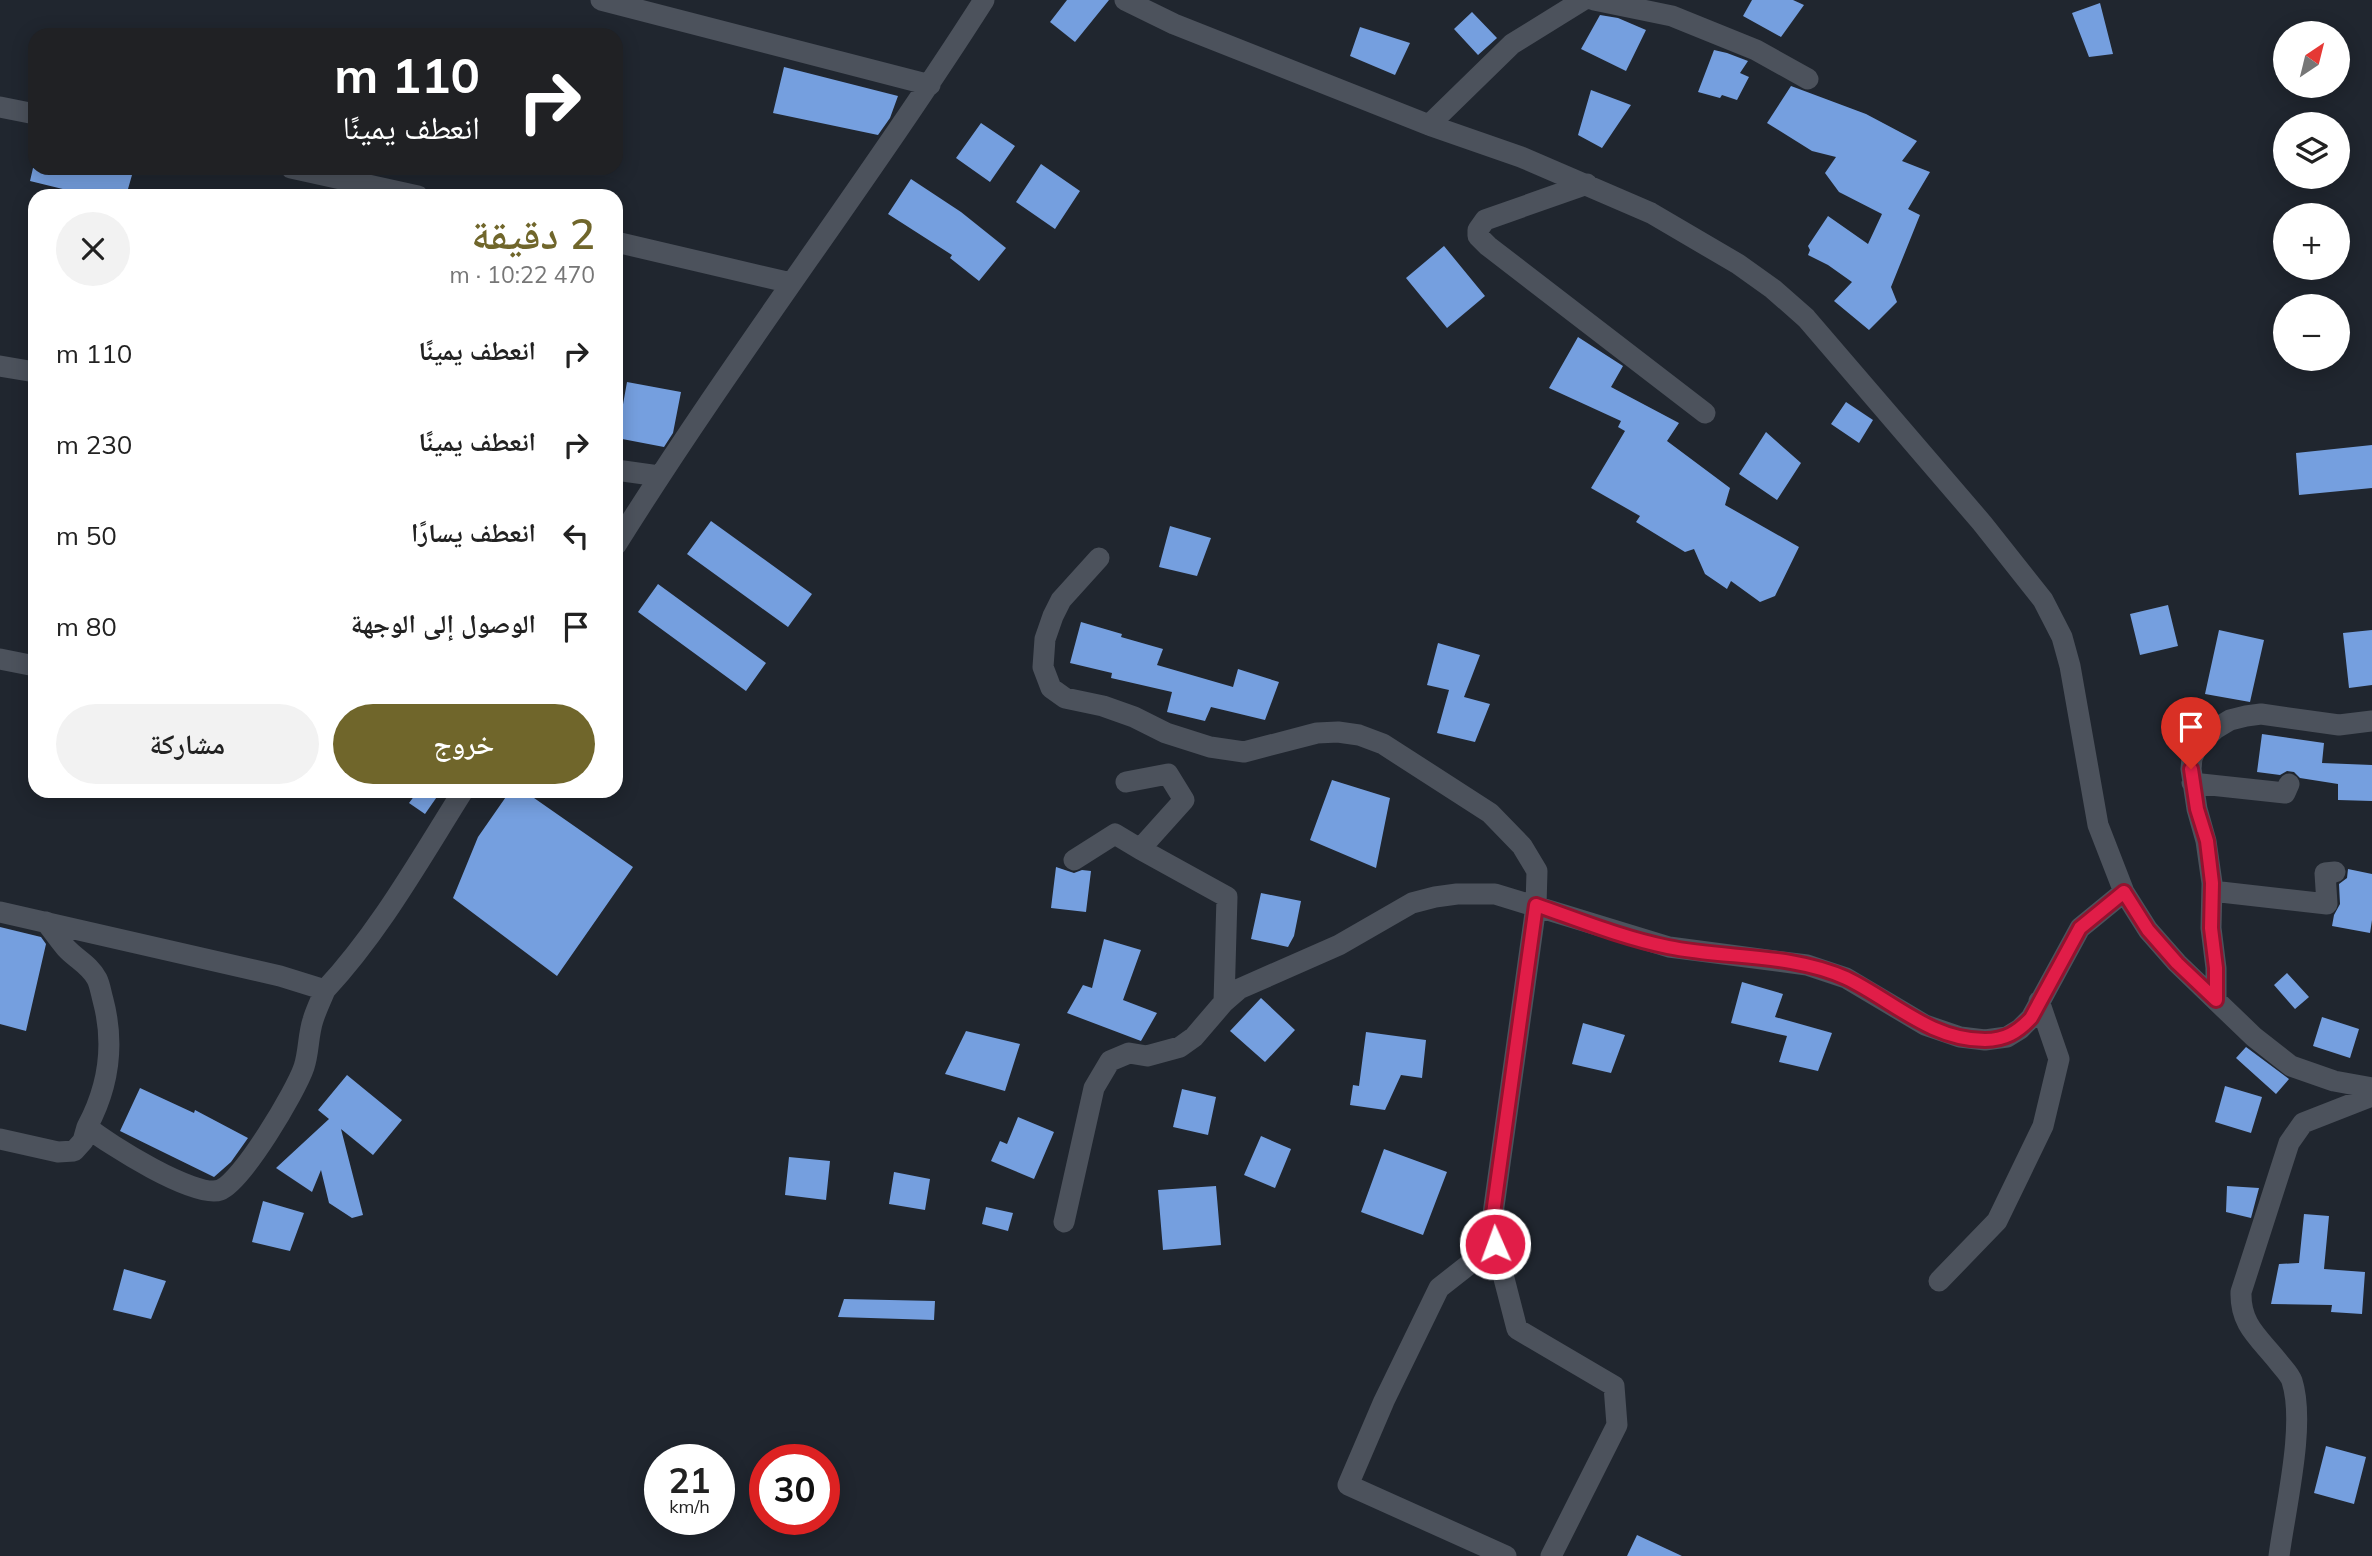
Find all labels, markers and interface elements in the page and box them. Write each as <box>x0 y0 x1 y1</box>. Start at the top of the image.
north arrow <box>2273 21 2350 98</box>
map controls <box>2273 21 2350 371</box>
text: 110 m <box>334 44 480 105</box>
icon: right <box>504 56 595 147</box>
text: انعطف يمينًا <box>343 107 480 147</box>
button: layers <box>2273 112 2350 189</box>
button: + <box>2273 203 2350 280</box>
text: 2 دقيقة <box>471 207 595 260</box>
button: close <box>56 212 130 286</box>
text: 470 m · 10:22 <box>450 260 595 289</box>
button: − <box>2273 294 2350 371</box>
text: انعطف يمينًا <box>419 334 536 367</box>
icon: right <box>557 335 595 373</box>
text: 110 m <box>56 337 132 370</box>
text: انعطف يمينًا <box>419 425 536 458</box>
icon: right <box>557 426 595 464</box>
text: 230 m <box>56 428 132 461</box>
text: انعطف يسارًا <box>411 516 536 549</box>
icon: left <box>557 517 595 555</box>
text: 50 m <box>56 519 117 552</box>
text: الوصول إلى الوجهة <box>351 607 536 640</box>
icon: arrive <box>557 608 595 646</box>
text: 80 m <box>56 610 117 643</box>
pin <box>2161 697 2221 769</box>
button: مشاركة <box>56 704 319 784</box>
button: خروج <box>333 704 595 784</box>
icon: arrive <box>2172 708 2210 746</box>
position arrow <box>1458 1207 1532 1281</box>
speed limit sign: 30 <box>749 1444 840 1535</box>
text: 21 <box>668 1458 711 1502</box>
text: km/h <box>669 1495 710 1518</box>

